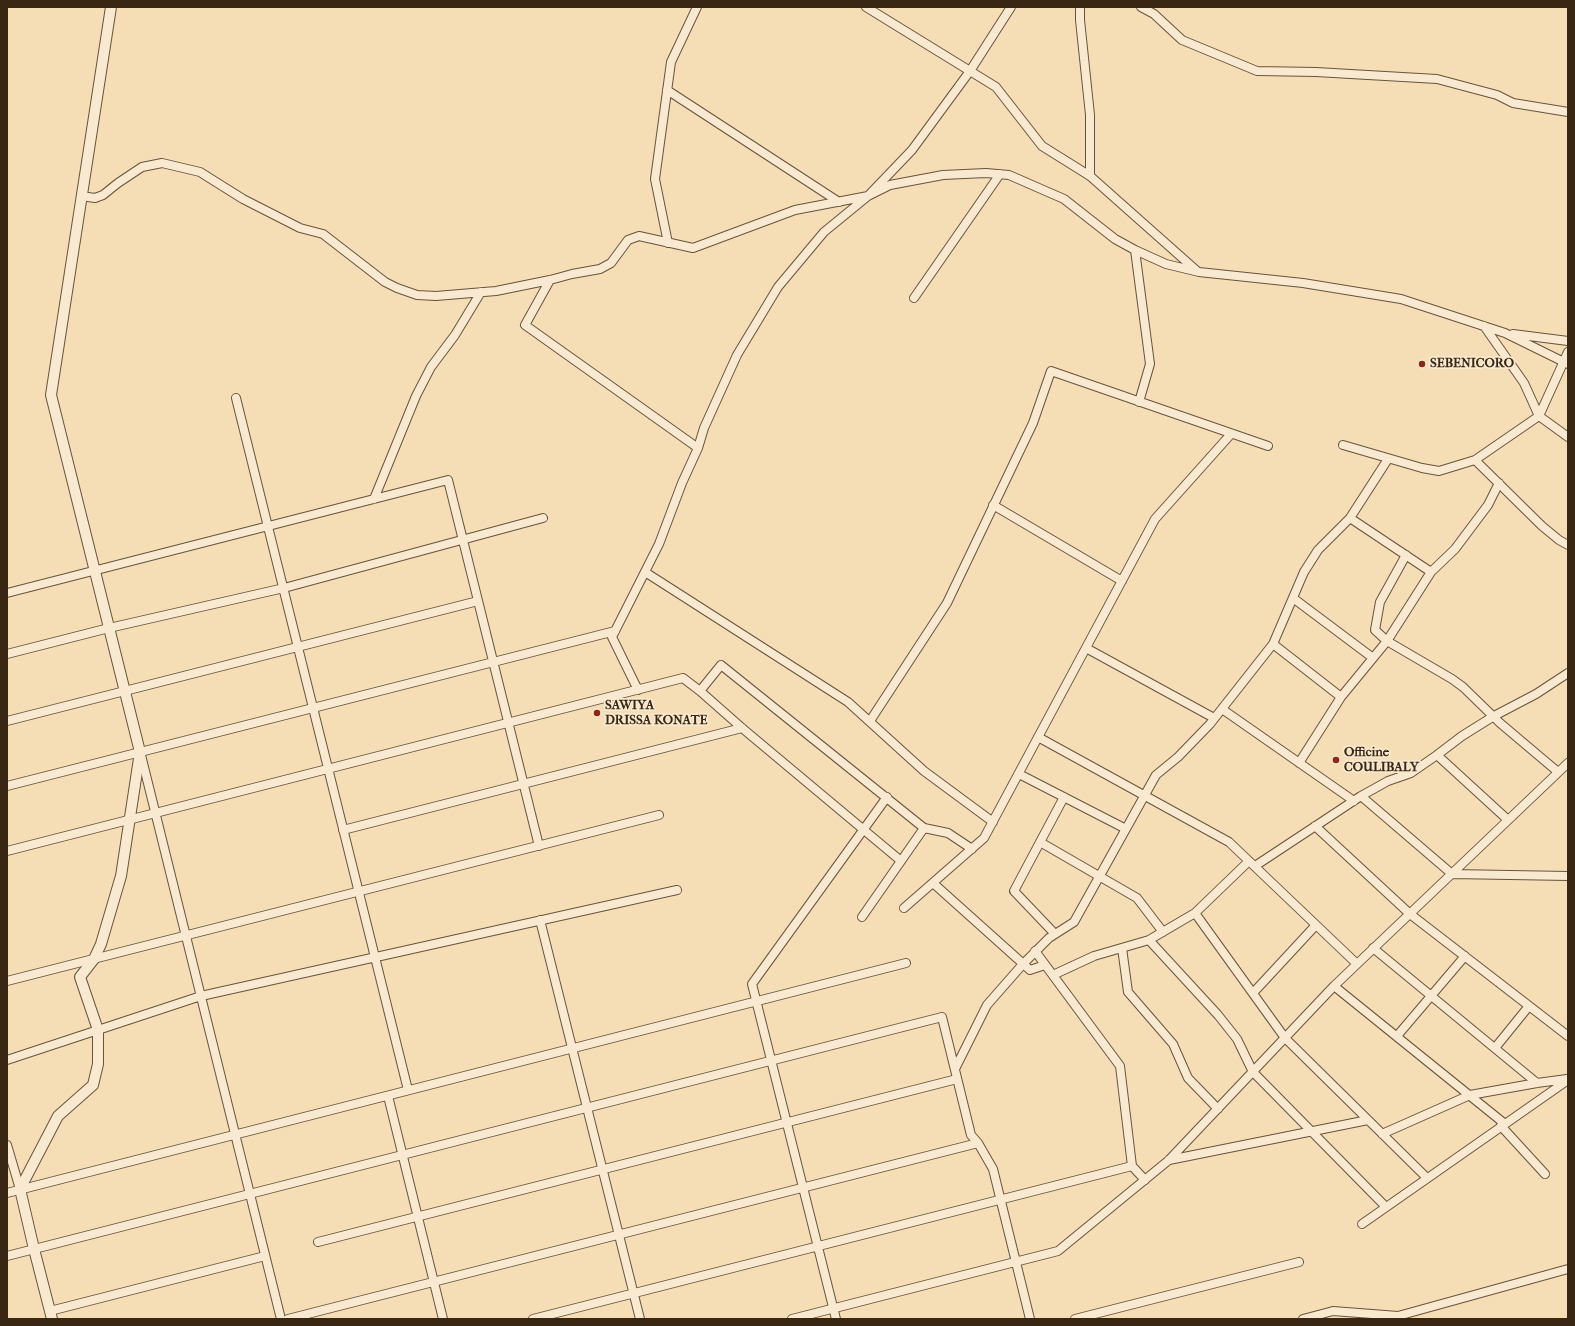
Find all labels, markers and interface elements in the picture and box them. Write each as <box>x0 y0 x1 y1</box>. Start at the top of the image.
place label: SEBENICORO <box>1430 356 1514 372</box>
marker: SEBENICORO <box>1417 359 1427 369</box>
place label: SAWIYA DRISSA KONATE <box>605 698 707 729</box>
marker: SAWIYA DRISSA KONATE <box>592 708 602 718</box>
place label: Officine COULIBALY <box>1344 745 1419 776</box>
marker: Officine COULIBALY <box>1331 755 1341 765</box>

